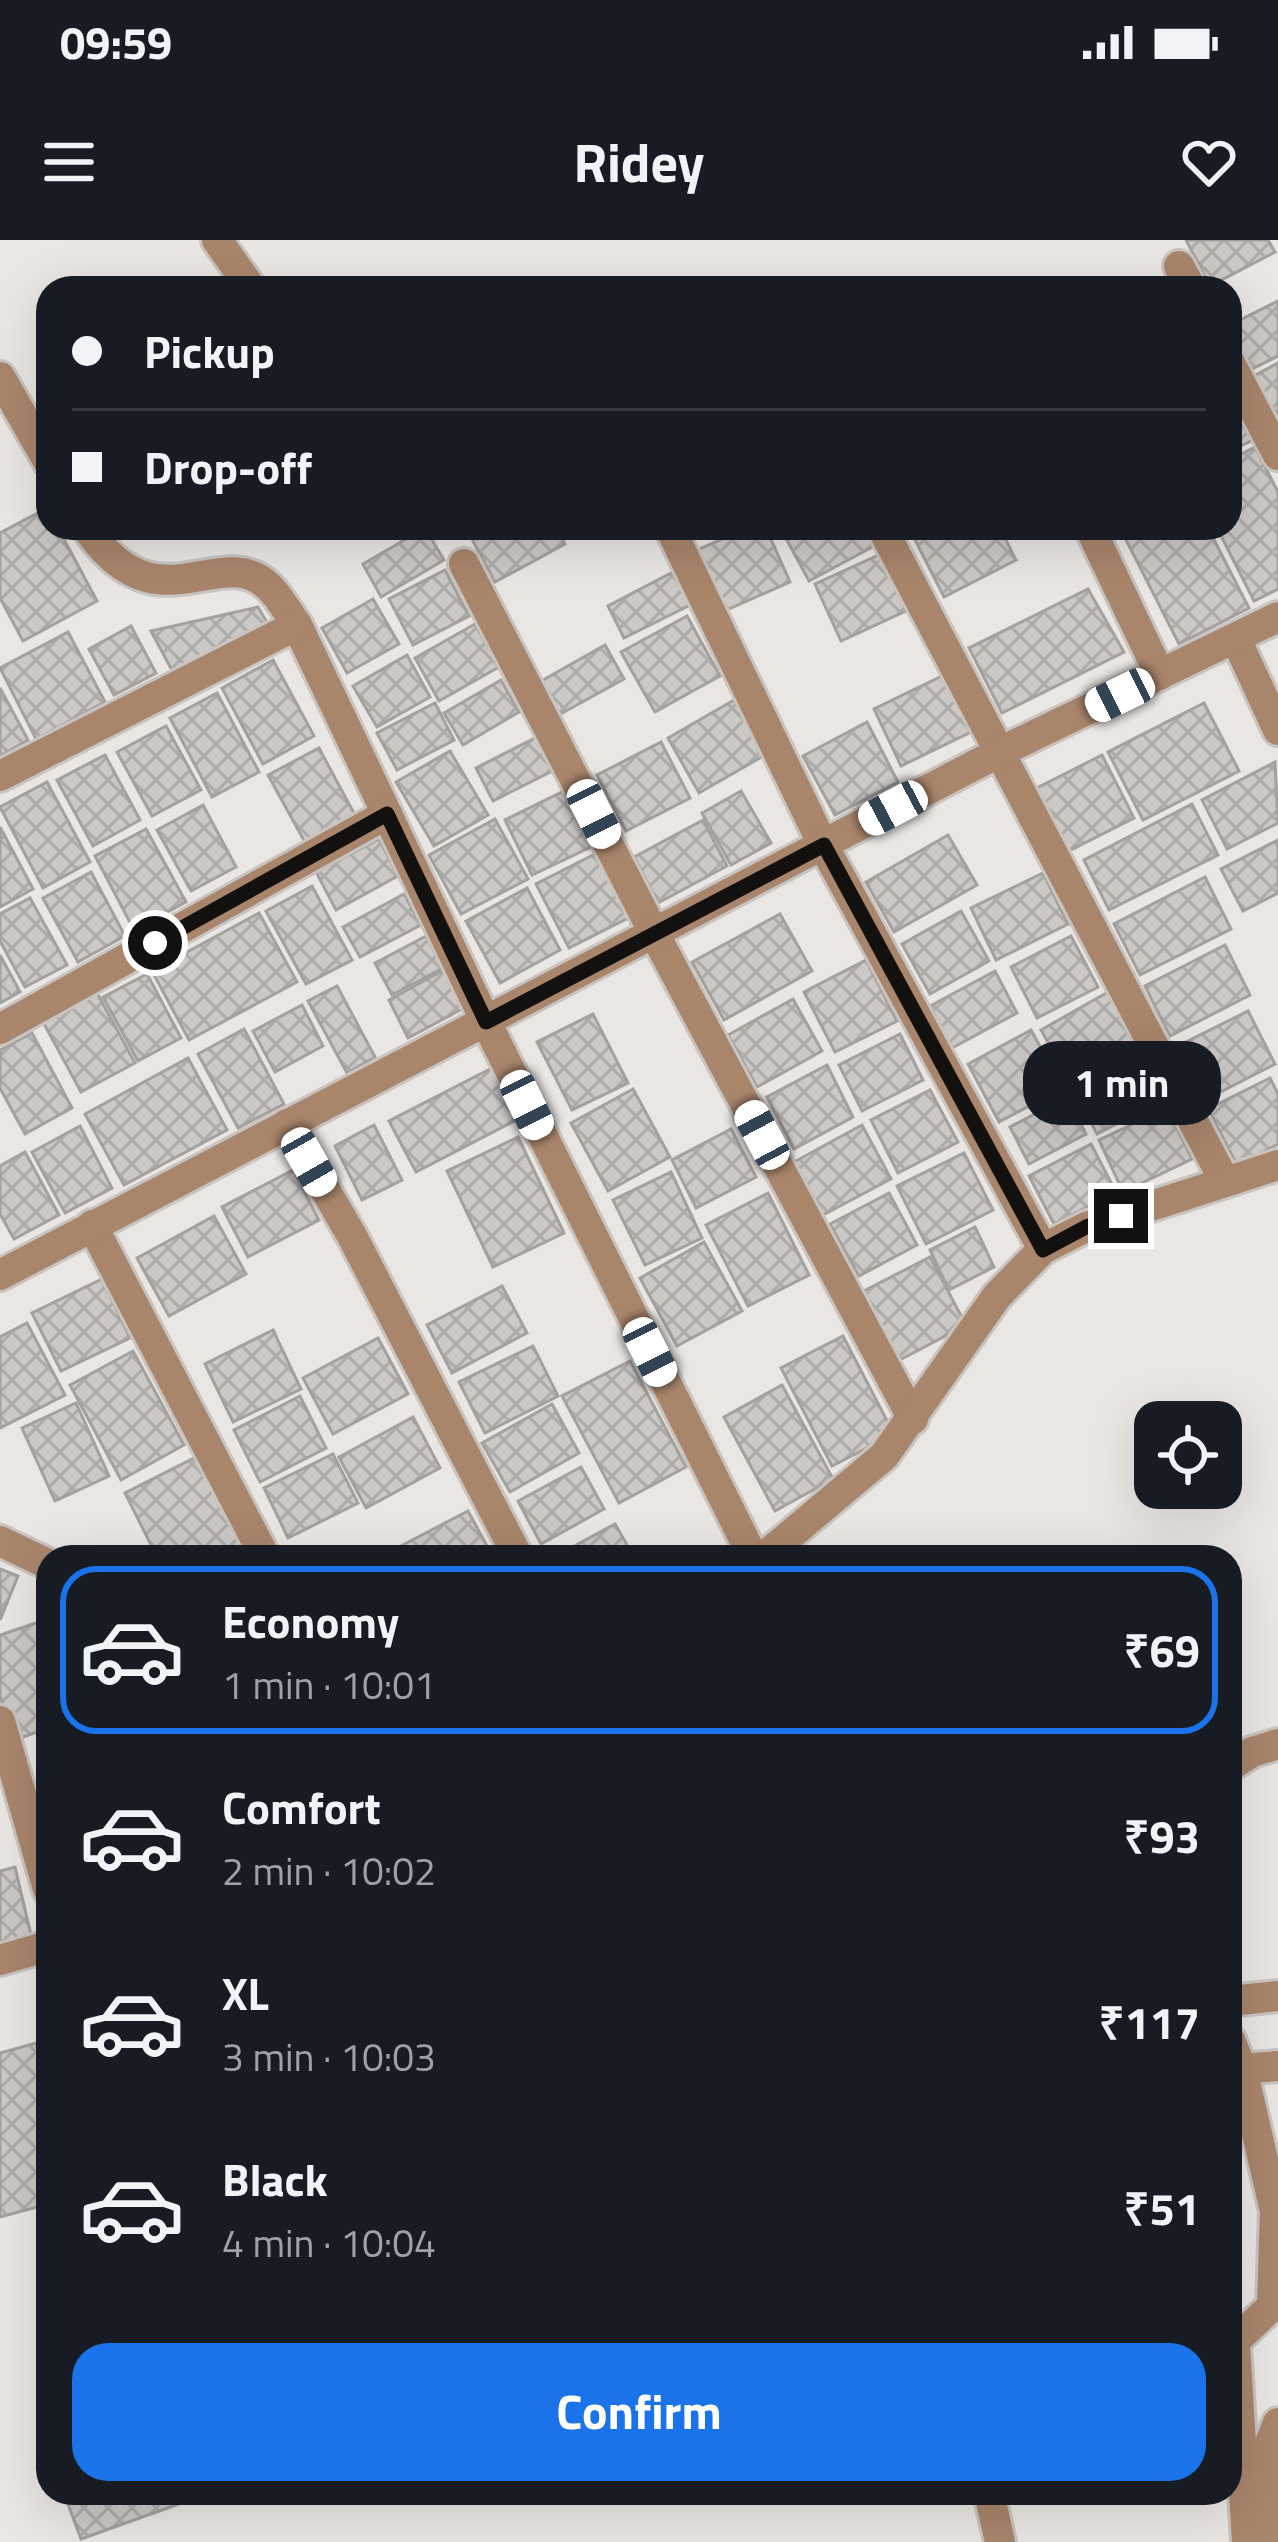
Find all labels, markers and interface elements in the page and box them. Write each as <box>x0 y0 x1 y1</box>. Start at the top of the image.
text: 09:59 <box>60 8 172 76</box>
text: Ridey <box>573 121 705 203</box>
icon: menu <box>36 129 102 195</box>
icon: heart <box>1176 129 1242 195</box>
text: Pickup <box>144 317 275 385</box>
text: Drop-off <box>144 433 312 501</box>
car <box>1080 663 1160 727</box>
car <box>562 774 626 854</box>
car <box>853 775 933 841</box>
route start <box>128 916 182 970</box>
callout: 1 min <box>1022 1042 1220 1126</box>
text: 1 min <box>1075 1053 1169 1112</box>
car <box>495 1065 559 1145</box>
car <box>729 1095 795 1175</box>
car <box>275 1122 343 1202</box>
route end <box>1094 1189 1148 1243</box>
car <box>618 1312 682 1392</box>
map controls <box>1134 1401 1242 1509</box>
button: locate <box>1134 1401 1242 1509</box>
text: Economy <box>222 1587 399 1655</box>
icon: car <box>78 1596 186 1704</box>
text: ₹69 <box>1124 1616 1200 1684</box>
text: 1 min · 10:01 <box>222 1655 436 1714</box>
text: Comfort <box>222 1773 381 1841</box>
icon: car <box>78 1782 186 1890</box>
text: ₹93 <box>1124 1802 1200 1870</box>
text: 2 min · 10:02 <box>222 1841 436 1900</box>
text: XL <box>222 1959 269 2027</box>
icon: car <box>78 1968 186 2076</box>
text: ₹117 <box>1099 1988 1200 2056</box>
text: 3 min · 10:03 <box>222 2027 436 2086</box>
text: Black <box>222 2145 328 2213</box>
icon: car <box>78 2154 186 2262</box>
text: ₹51 <box>1124 2174 1200 2242</box>
text: 4 min · 10:04 <box>222 2213 436 2272</box>
button: Confirm <box>72 2343 1206 2481</box>

